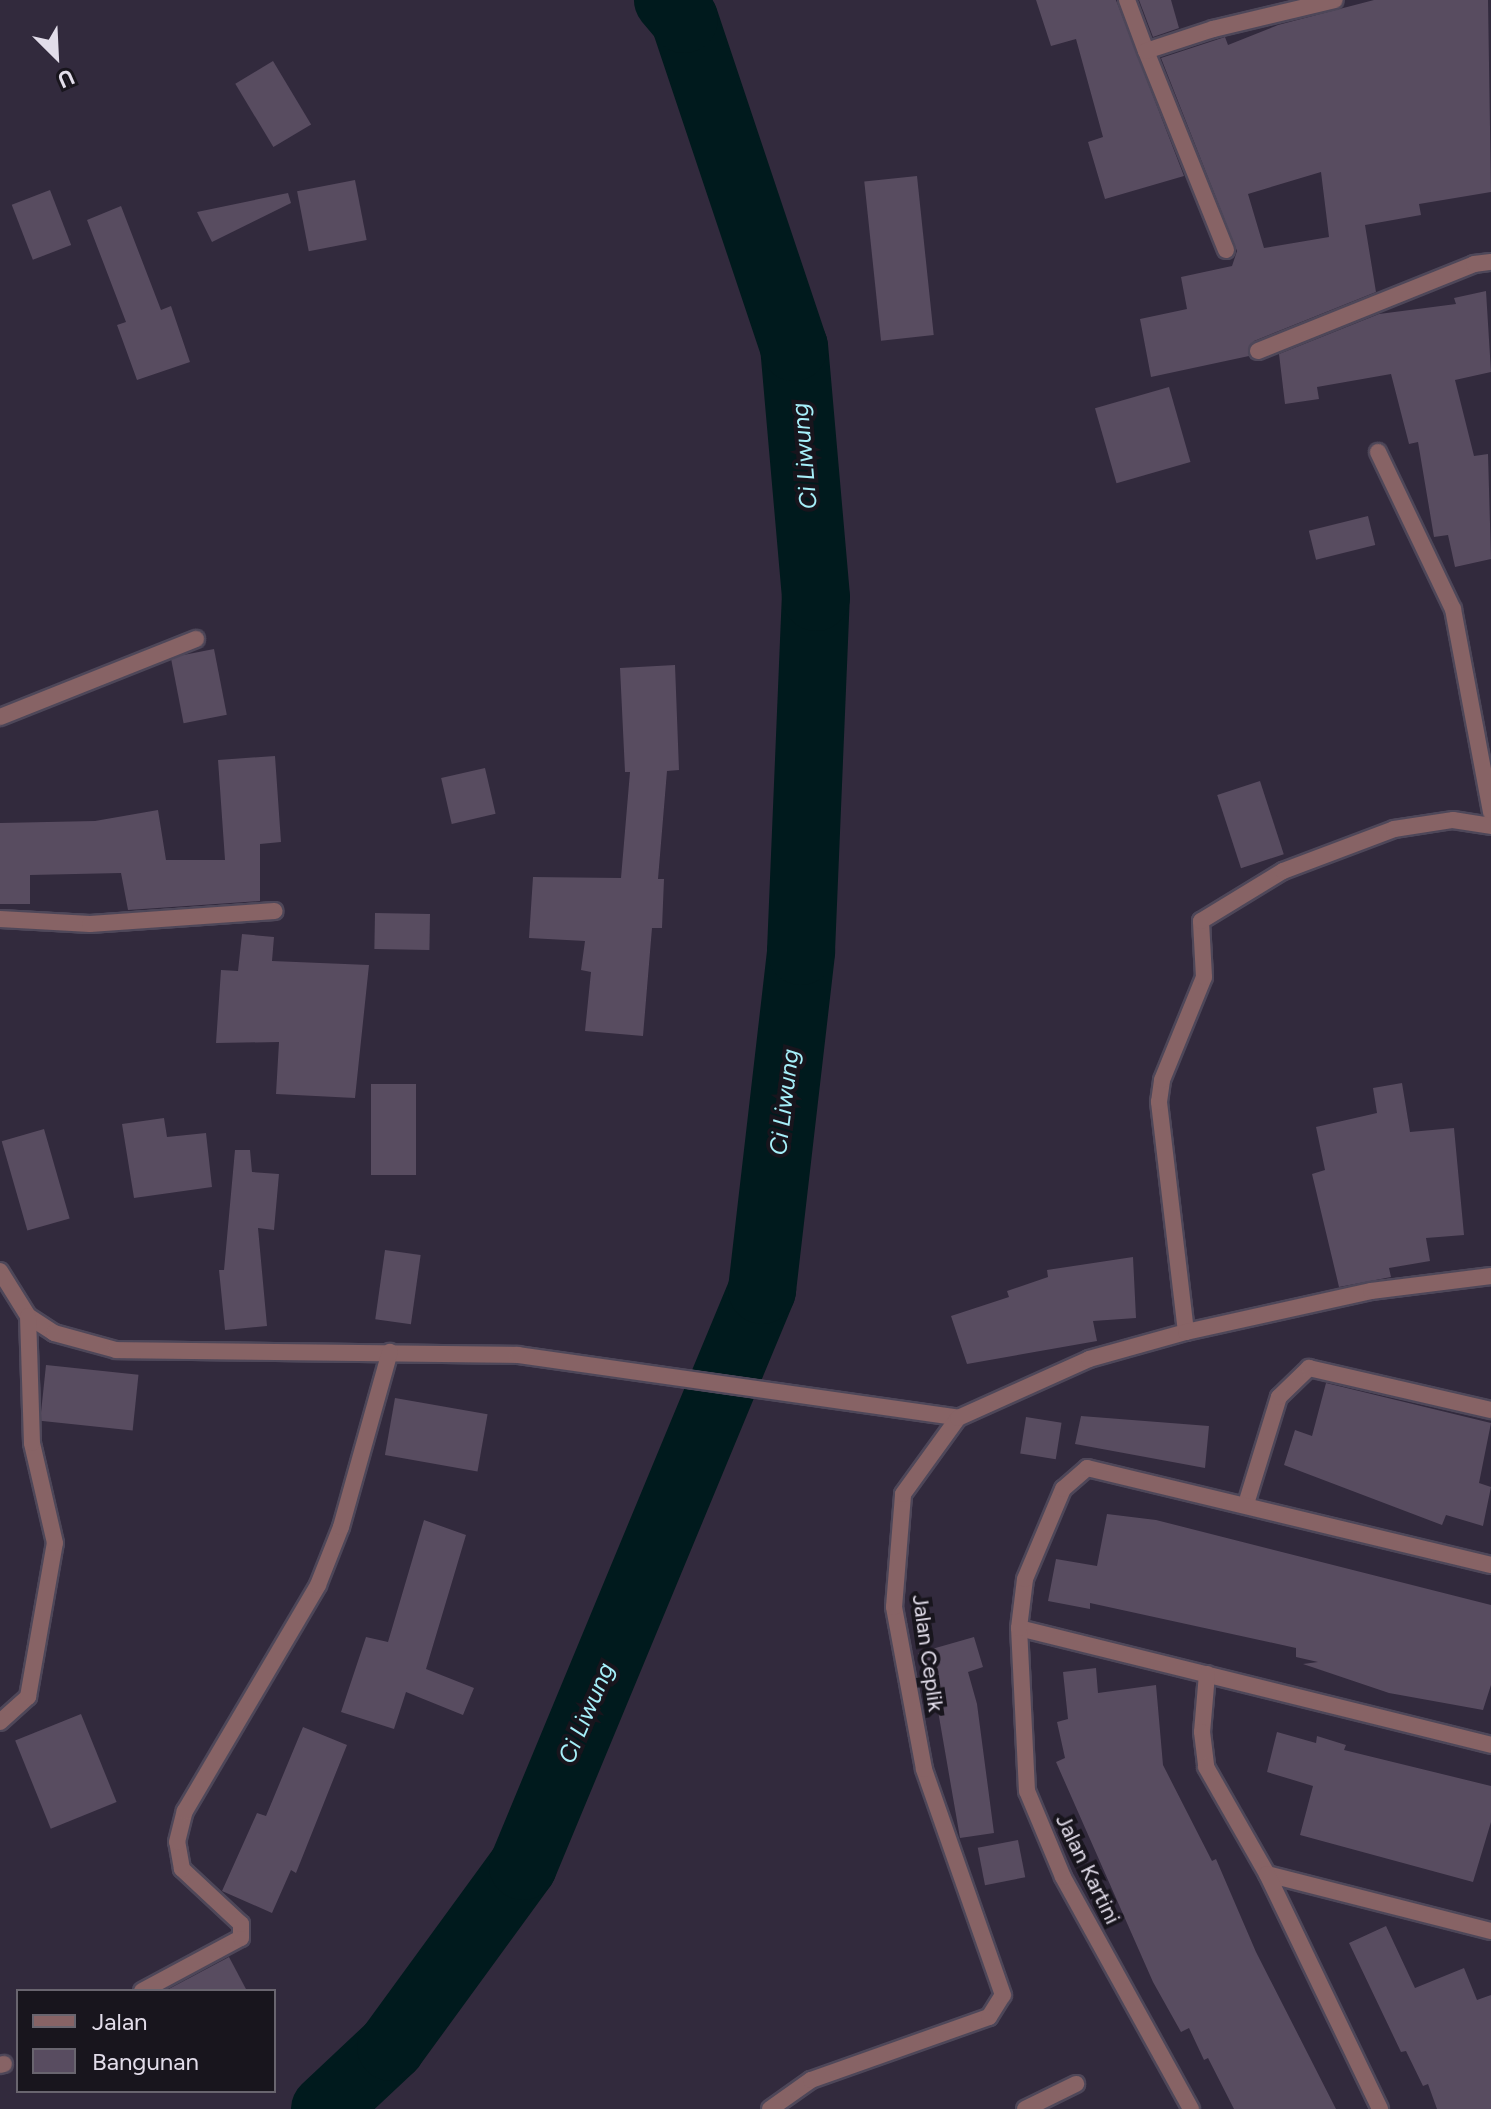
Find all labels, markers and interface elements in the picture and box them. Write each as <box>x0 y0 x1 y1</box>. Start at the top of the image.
north arrow <box>16 16 96 96</box>
text: U <box>53 63 79 94</box>
water label: Ci Liwung <box>785 402 823 510</box>
water label: Ci Liwung <box>763 1047 805 1157</box>
street label: Jalan Ceplik <box>907 1593 949 1713</box>
water label: Ci Liwung <box>552 1658 620 1768</box>
street label: Jalan Kartini <box>1050 1810 1126 1928</box>
legend <box>16 1989 276 2093</box>
text: Jalan <box>92 2007 148 2036</box>
text: Bangunan <box>92 2047 199 2076</box>

